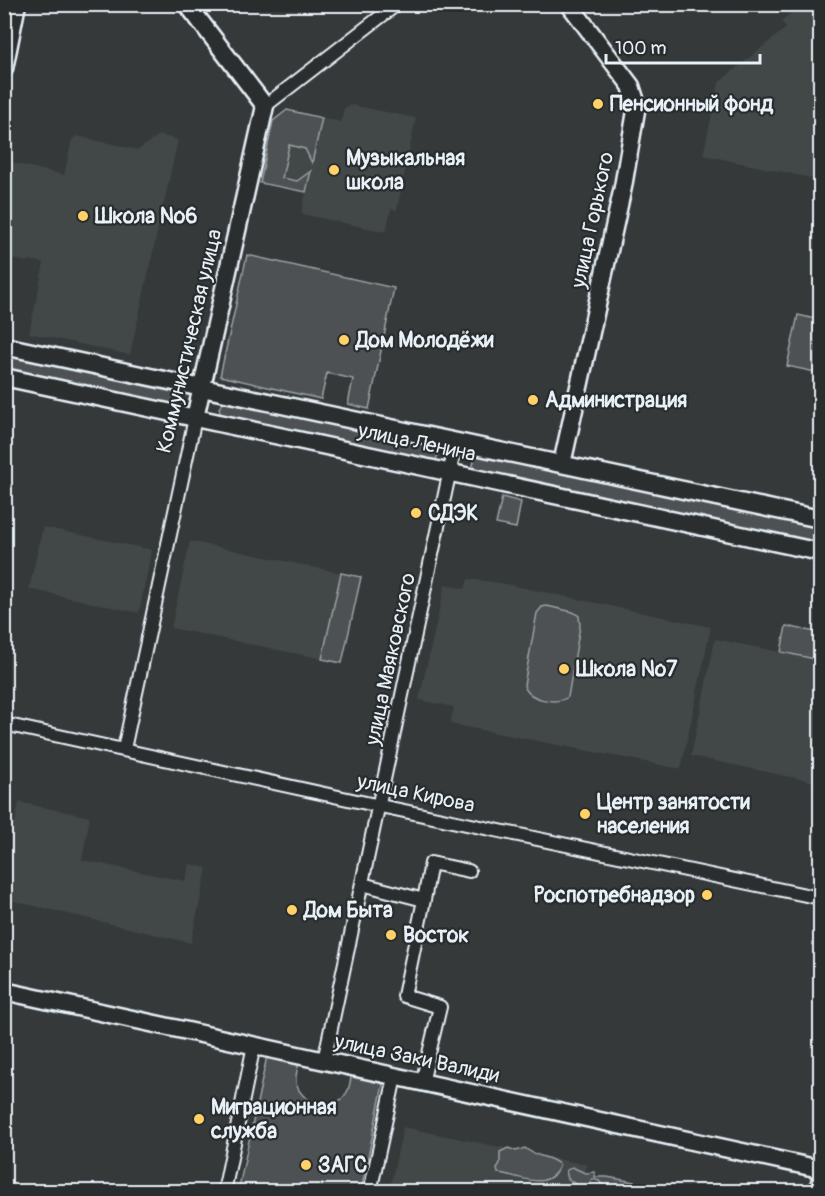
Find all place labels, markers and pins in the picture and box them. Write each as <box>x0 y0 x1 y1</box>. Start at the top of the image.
place label: Пенсионный фонд <box>610 91 773 118</box>
marker: Пенсионный фонд <box>591 97 605 111</box>
place label: Музыкальная школа <box>346 145 465 196</box>
marker: Музыкальная школа <box>327 163 341 177</box>
place label: Школа №6 <box>94 203 197 230</box>
marker: Школа №6 <box>76 209 90 223</box>
place label: Дом Молодёжи <box>354 327 494 354</box>
marker: Дом Молодёжи <box>337 333 351 347</box>
place label: Администрация <box>545 387 687 414</box>
marker: Администрация <box>526 393 540 407</box>
place label: СДЭК <box>428 500 478 527</box>
marker: СДЭК <box>409 506 423 520</box>
place label: Школа №7 <box>575 656 678 683</box>
marker: Школа №7 <box>557 662 571 676</box>
place label: Центр занятости населения <box>597 789 751 840</box>
marker: Центр занятости населения <box>578 807 592 821</box>
place label: Роспотребнадзор <box>534 882 695 909</box>
marker: Роспотребнадзор <box>700 888 714 902</box>
place label: Дом Быта <box>302 897 393 924</box>
marker: Дом Быта <box>285 903 299 917</box>
place label: Восток <box>403 922 469 949</box>
marker: Восток <box>384 928 398 942</box>
place label: Миграционная служба <box>210 1094 337 1145</box>
marker: Миграционная служба <box>192 1112 206 1126</box>
place label: ЗАГС <box>318 1152 367 1179</box>
marker: ЗАГС <box>299 1158 313 1172</box>

